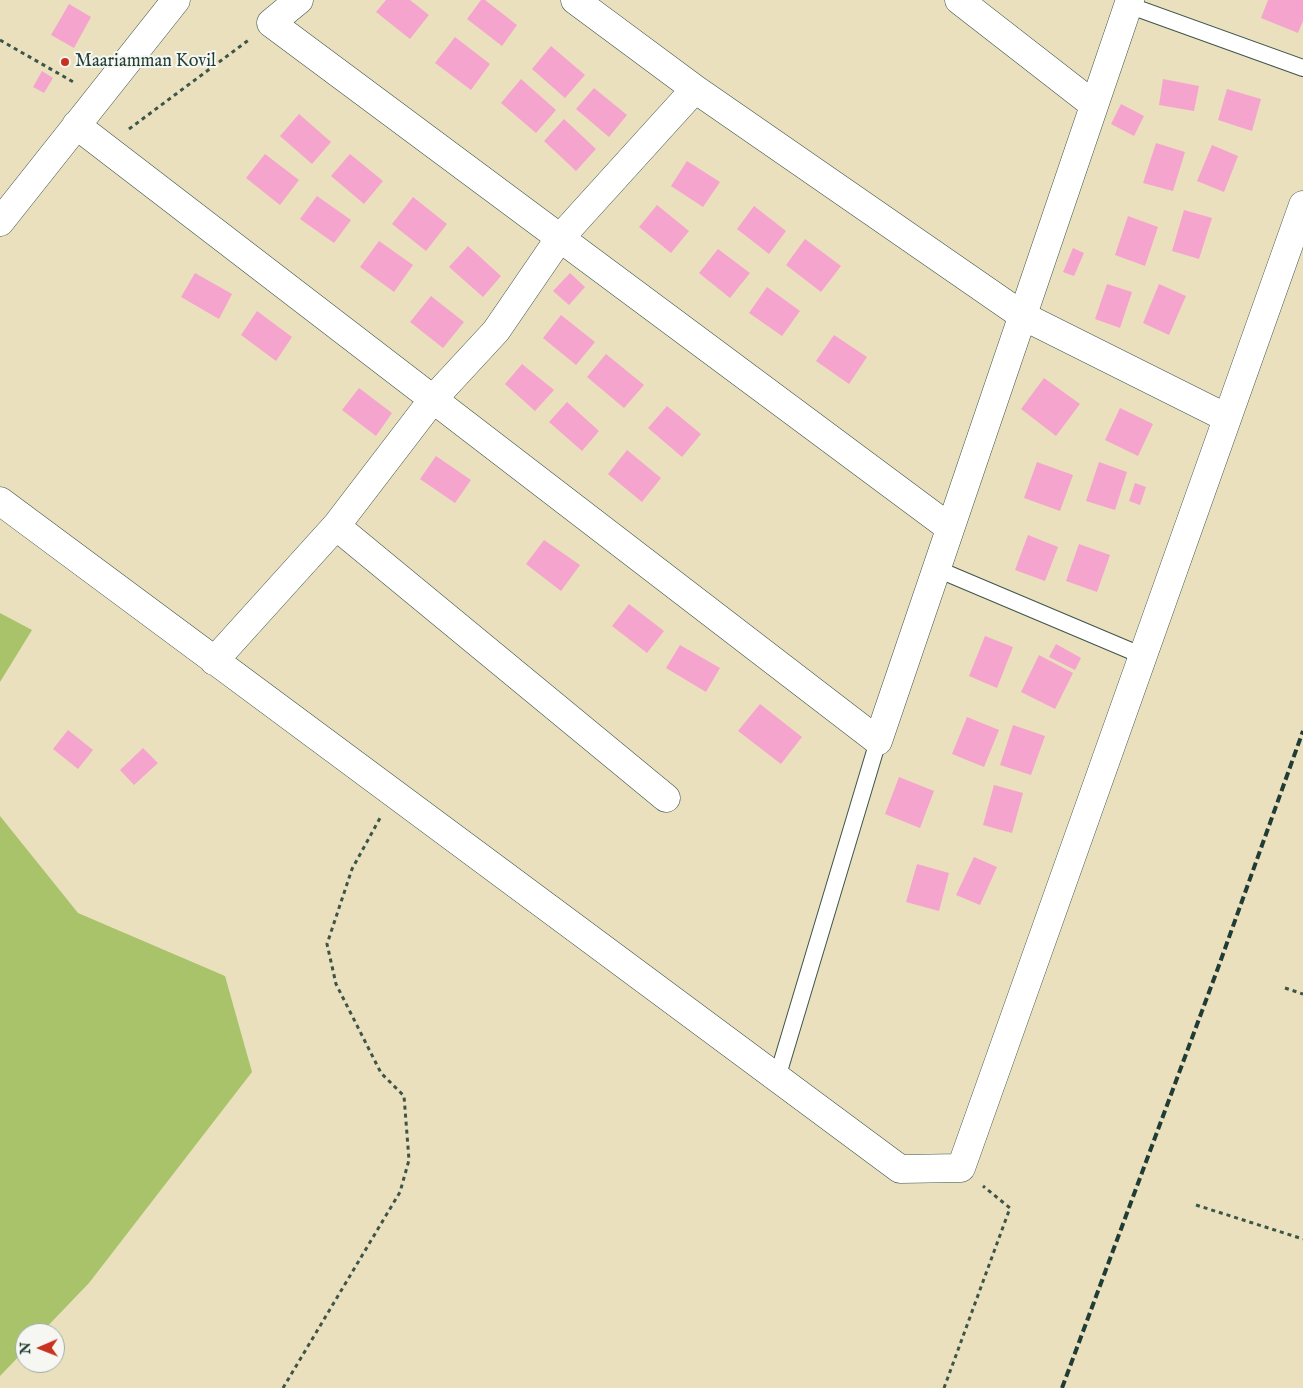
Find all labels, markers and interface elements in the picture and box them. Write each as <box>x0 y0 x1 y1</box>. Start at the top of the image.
place label: Maariamman Kovil <box>75 51 216 73</box>
marker: Maariamman Kovil <box>59 56 71 68</box>
north arrow <box>15 1323 65 1373</box>
text: N <box>17 1342 35 1354</box>

